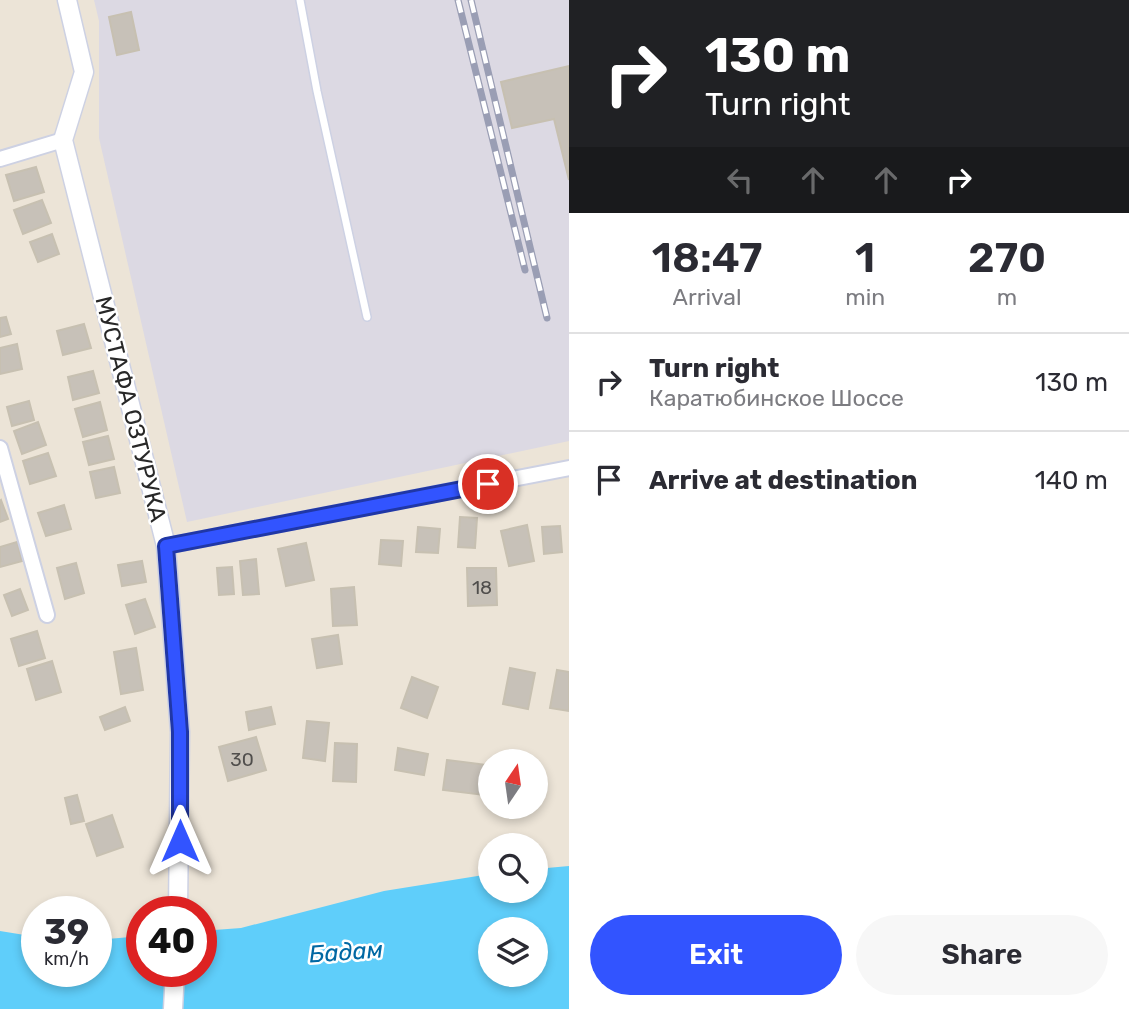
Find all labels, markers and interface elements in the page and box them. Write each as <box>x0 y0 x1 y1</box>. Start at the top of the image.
text: 130 m <box>705 26 850 84</box>
icon: right <box>590 28 681 119</box>
text: Turn right <box>705 85 850 123</box>
icon: left <box>721 161 759 199</box>
icon: ahead <box>794 161 832 199</box>
icon: ahead <box>867 161 905 199</box>
icon: right <box>940 161 978 199</box>
text: 18:47 <box>652 233 762 283</box>
text: 1 <box>855 233 875 283</box>
text: 270 <box>968 233 1046 283</box>
text: Arrival <box>673 283 742 311</box>
text: min <box>845 283 885 311</box>
text: m <box>997 283 1017 311</box>
street label: МУСТАФА ОЗТУРУКА <box>89 293 173 525</box>
text: Turn right <box>649 353 779 384</box>
icon: right <box>590 363 628 401</box>
text: 130 m <box>1035 367 1108 398</box>
text: Каратюбинское Шоссе <box>649 384 904 412</box>
pin <box>458 454 518 514</box>
icon: arrive <box>590 461 628 499</box>
icon: arrive <box>469 465 507 503</box>
text: Arrive at destination <box>649 465 917 496</box>
text: 140 m <box>1035 465 1108 496</box>
house number: 18 <box>472 576 492 599</box>
house number: 30 <box>230 748 254 771</box>
north arrow <box>478 749 548 819</box>
map controls <box>478 749 548 987</box>
position arrow <box>143 804 217 878</box>
button: search <box>478 833 548 903</box>
speed limit sign: 40 <box>126 896 217 987</box>
text: 39 <box>44 911 89 953</box>
button: Exit <box>590 915 842 995</box>
button: Share <box>856 915 1108 995</box>
button: layers <box>478 917 548 987</box>
water label: Бадам <box>308 935 384 969</box>
text: km/h <box>44 948 89 970</box>

